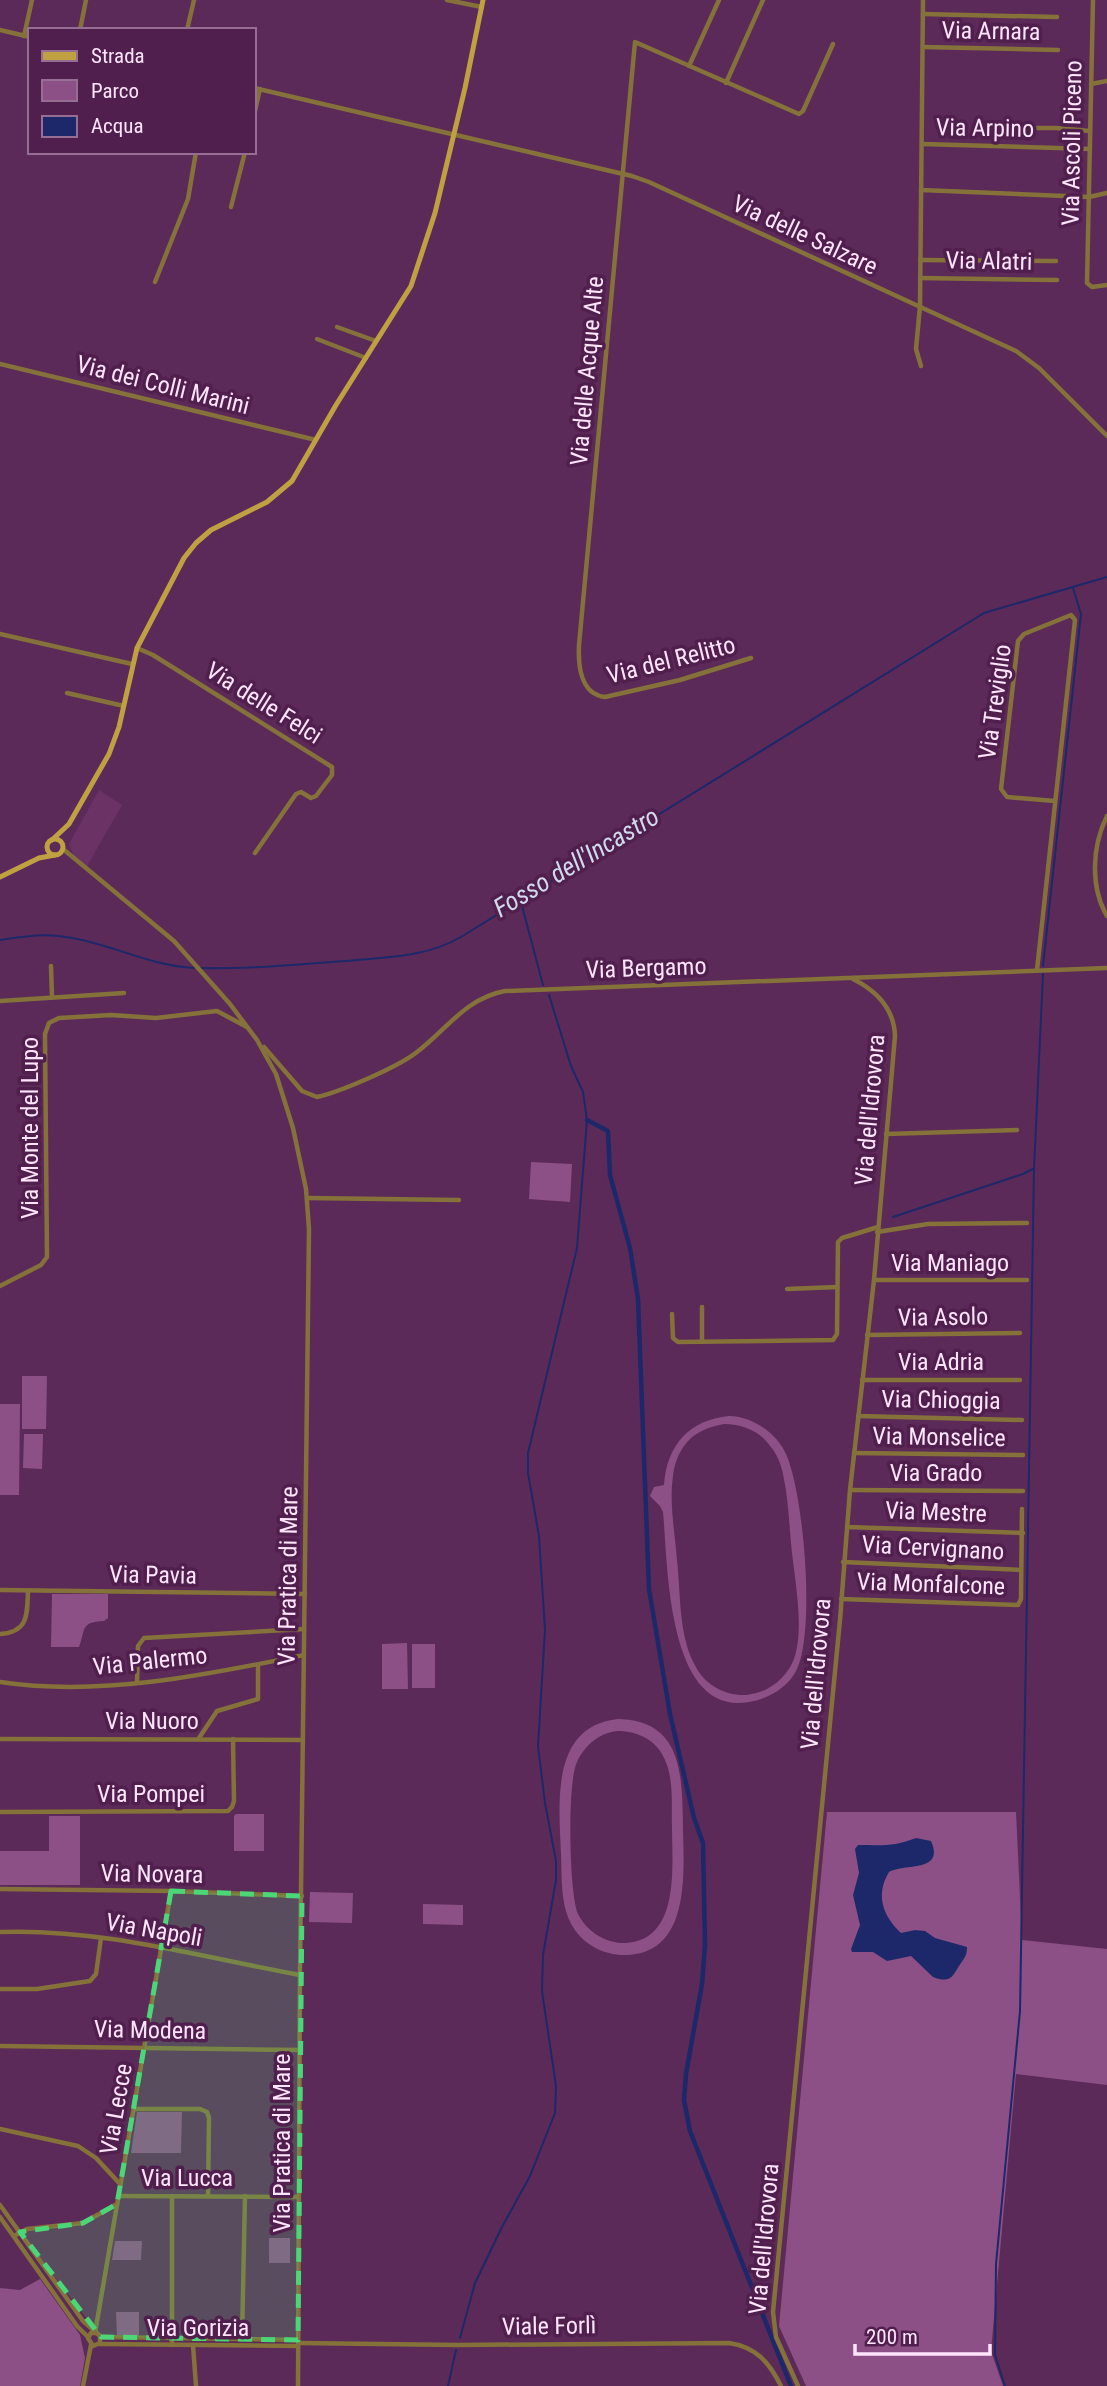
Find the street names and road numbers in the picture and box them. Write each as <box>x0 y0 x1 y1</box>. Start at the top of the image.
street label: Via Arnara <box>941 16 1041 46</box>
street label: Via Ascoli Piceno <box>1057 60 1087 226</box>
street label: Via Arpino <box>936 113 1034 143</box>
street label: Via delle Salzare <box>728 189 882 281</box>
street label: Via Alatri <box>945 246 1033 276</box>
street label: Via delle Acque Alte <box>565 275 609 467</box>
street label: Via dei Colli Marini <box>74 350 252 420</box>
street label: Via del Relitto <box>604 631 738 689</box>
street label: Via Treviglio <box>973 643 1017 761</box>
street label: Via delle Felci <box>201 656 327 750</box>
street label: Via Bergamo <box>585 952 707 984</box>
street label: Via dell'Idrovora <box>849 1033 891 1187</box>
street label: Via Monte del Lupo <box>16 1037 44 1219</box>
street label: Via Maniago <box>891 1249 1009 1277</box>
street label: Via Asolo <box>898 1302 988 1332</box>
street label: Via Adria <box>898 1348 984 1376</box>
street label: Via Chioggia <box>881 1385 1001 1415</box>
street label: Via Monselice <box>872 1422 1006 1452</box>
street label: Via Grado <box>890 1459 982 1487</box>
street label: Via Pratica di Mare <box>272 1486 304 1666</box>
street label: Via Mestre <box>885 1496 987 1528</box>
street label: Via Cervignano <box>861 1530 1005 1566</box>
street label: Via Pavia <box>109 1560 197 1590</box>
street label: Via Monfalcone <box>856 1567 1006 1601</box>
street label: Via dell'Idrovora <box>795 1597 837 1751</box>
street label: Via Palermo <box>91 1641 209 1681</box>
street label: Via Nuoro <box>105 1707 199 1735</box>
street label: Via Pompei <box>97 1780 205 1808</box>
street label: Via Novara <box>100 1859 204 1889</box>
street label: Via Napoli <box>104 1908 204 1952</box>
street label: Via Modena <box>94 2015 206 2045</box>
street label: Via Pratica di Mare <box>268 2053 296 2233</box>
street label: Via Lecce <box>94 2061 138 2157</box>
street label: Via dell'Idrovora <box>743 2162 785 2316</box>
street label: Via Lucca <box>141 2164 233 2192</box>
street label: Viale Forlì <box>501 2311 597 2341</box>
street label: Via Gorizia <box>147 2314 249 2342</box>

